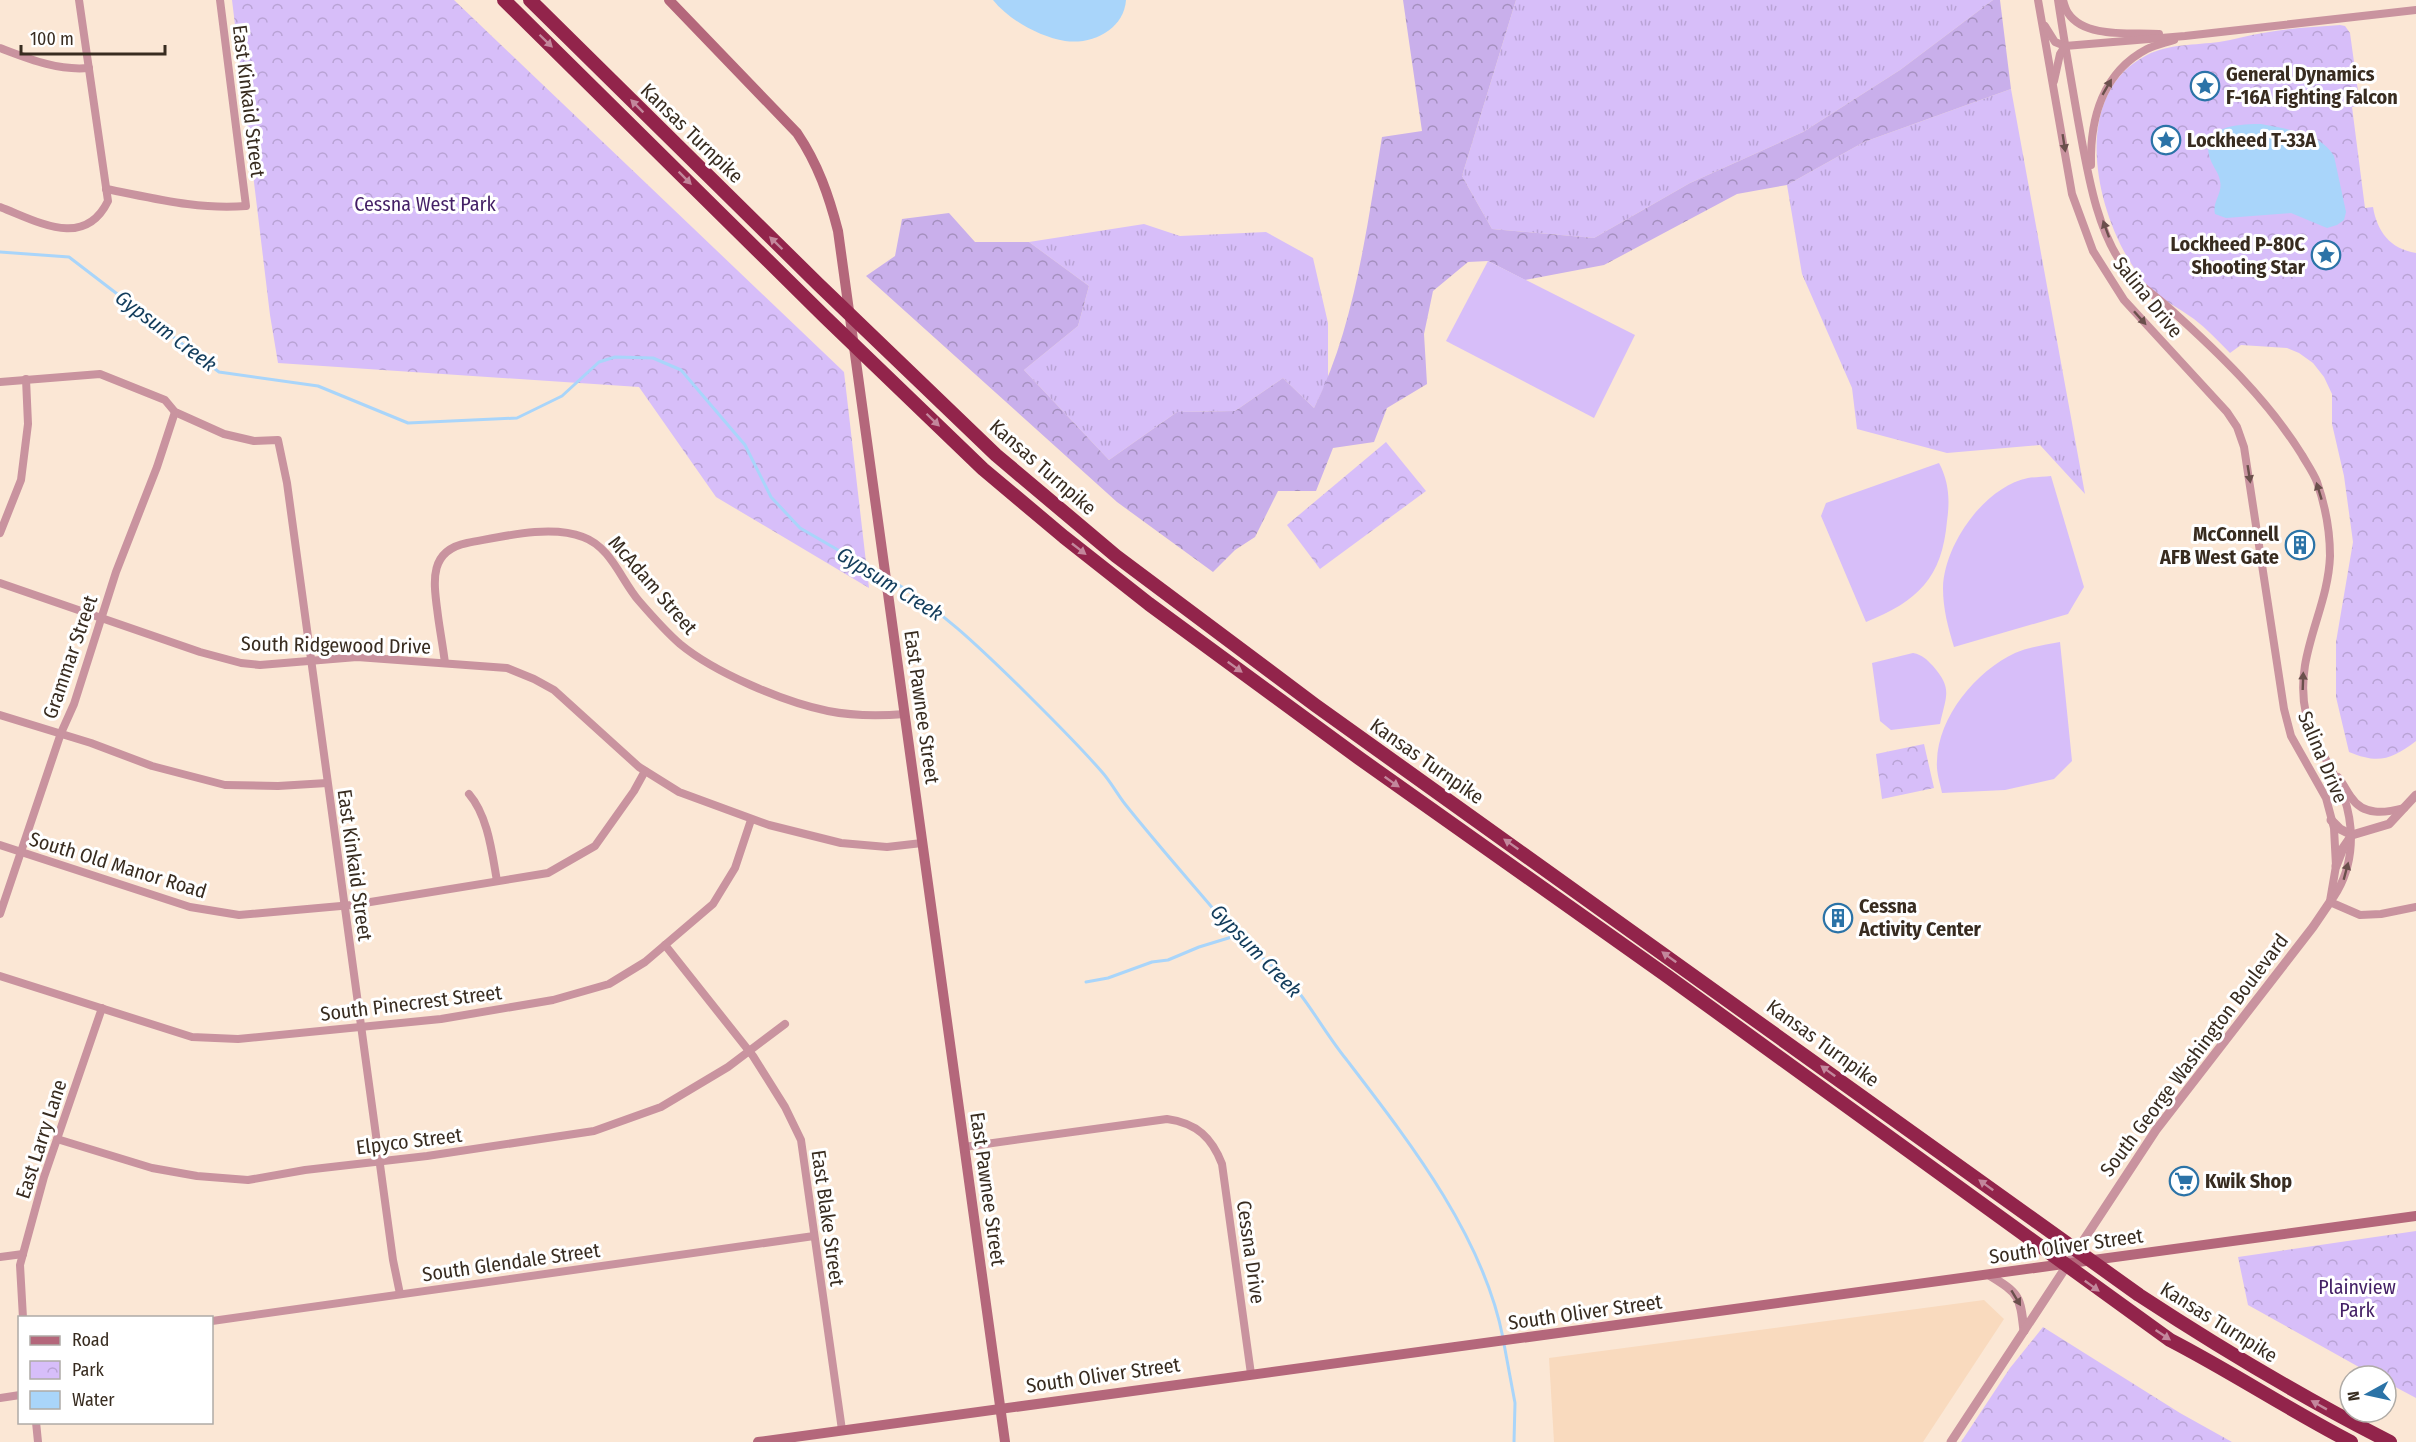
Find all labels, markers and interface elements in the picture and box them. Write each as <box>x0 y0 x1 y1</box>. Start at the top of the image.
scale bar <box>21 18 165 56</box>
street label: East Kinkaid Street <box>228 24 270 179</box>
text: 100 m <box>30 28 74 50</box>
one-way arrow <box>538 34 553 48</box>
place label: General Dynamics F-16A Fighting Falcon <box>2226 62 2398 109</box>
place icon: General Dynamics F-16A Fighting Falcon <box>2189 70 2221 102</box>
street label: Kansas Turnpike <box>636 78 748 188</box>
one-way arrow <box>2102 78 2112 95</box>
one-way arrow <box>631 100 645 114</box>
place icon: Lockheed T-33A <box>2150 124 2182 156</box>
place label: Lockheed T-33A <box>2187 128 2317 152</box>
one-way arrow <box>2060 133 2069 152</box>
one-way arrow <box>677 170 691 184</box>
park label: Cessna West Park <box>354 192 496 216</box>
one-way arrow <box>2100 220 2110 238</box>
place label: Lockheed P-80C Shooting Star <box>2171 232 2306 279</box>
one-way arrow <box>769 236 784 250</box>
place icon: Lockheed P-80C Shooting Star <box>2310 239 2342 271</box>
street label: Salina Drive <box>2108 252 2188 342</box>
water label: Gypsum Creek <box>110 284 222 378</box>
one-way arrow <box>2133 310 2146 325</box>
one-way arrow <box>926 413 940 427</box>
street label: Kansas Turnpike <box>985 414 1101 520</box>
one-way arrow <box>2245 465 2254 484</box>
one-way arrow <box>2314 482 2323 500</box>
place label: McConnell AFB West Gate <box>2159 522 2280 569</box>
building icon: McConnell AFB West Gate <box>2284 529 2316 561</box>
street label: McAdam Street <box>604 531 703 640</box>
water label: Gypsum Creek <box>832 541 948 627</box>
one-way arrow <box>1072 543 1087 555</box>
street label: Grammar Street <box>38 592 103 722</box>
street label: East Pawnee Street <box>899 629 945 786</box>
street label: South Ridgewood Drive <box>241 631 431 659</box>
one-way arrow <box>1226 661 1242 673</box>
one-way arrow <box>2298 672 2308 691</box>
street label: Salina Drive <box>2293 708 2353 806</box>
street label: Kansas Turnpike <box>1366 713 1488 809</box>
one-way arrow <box>1384 776 1400 788</box>
street label: East Kinkaid Street <box>332 787 378 943</box>
street label: South Old Manor Road <box>26 827 210 903</box>
one-way arrow <box>1503 838 1519 850</box>
one-way arrow <box>2342 862 2352 880</box>
place label: Cessna Activity Center <box>1858 894 1982 941</box>
water label: Gypsum Creek <box>1205 899 1307 1003</box>
building icon: Cessna Activity Center <box>1822 902 1854 934</box>
street label: South George Washington Boulevard <box>2095 929 2293 1181</box>
one-way arrow <box>1662 951 1678 963</box>
street label: South Pinecrest Street <box>319 980 503 1026</box>
street label: Kansas Turnpike <box>1762 994 1884 1092</box>
one-way arrow <box>1820 1065 1836 1077</box>
street label: East Larry Lane <box>10 1077 72 1201</box>
street label: East Pawnee Street <box>965 1111 1011 1268</box>
street label: Elpyco Street <box>355 1123 464 1159</box>
street label: East Blake Street <box>807 1148 850 1288</box>
supermarket icon: Kwik Shop <box>2168 1165 2200 1197</box>
place label: Kwik Shop <box>2205 1169 2292 1193</box>
one-way arrow <box>1979 1179 1995 1191</box>
street label: Cessna Drive <box>1232 1199 1270 1305</box>
street label: South Oliver Street <box>1988 1223 2145 1269</box>
street label: South Glendale Street <box>421 1238 602 1286</box>
park label: Plainview Park <box>2318 1275 2396 1322</box>
street label: Kansas Turnpike <box>2156 1277 2282 1367</box>
one-way arrow <box>2085 1279 2100 1291</box>
street label: South Oliver Street <box>1507 1289 1664 1335</box>
one-way arrow <box>2010 1289 2021 1306</box>
legend <box>18 1316 213 1424</box>
text: Road <box>72 1329 109 1351</box>
one-way arrow <box>2155 1329 2171 1341</box>
street label: South Oliver Street <box>1025 1352 1182 1398</box>
text: Park <box>72 1359 105 1381</box>
north arrow <box>2338 1364 2398 1424</box>
text: Water <box>72 1389 115 1411</box>
text: N <box>2344 1390 2364 1402</box>
one-way arrow <box>2311 1400 2328 1410</box>

